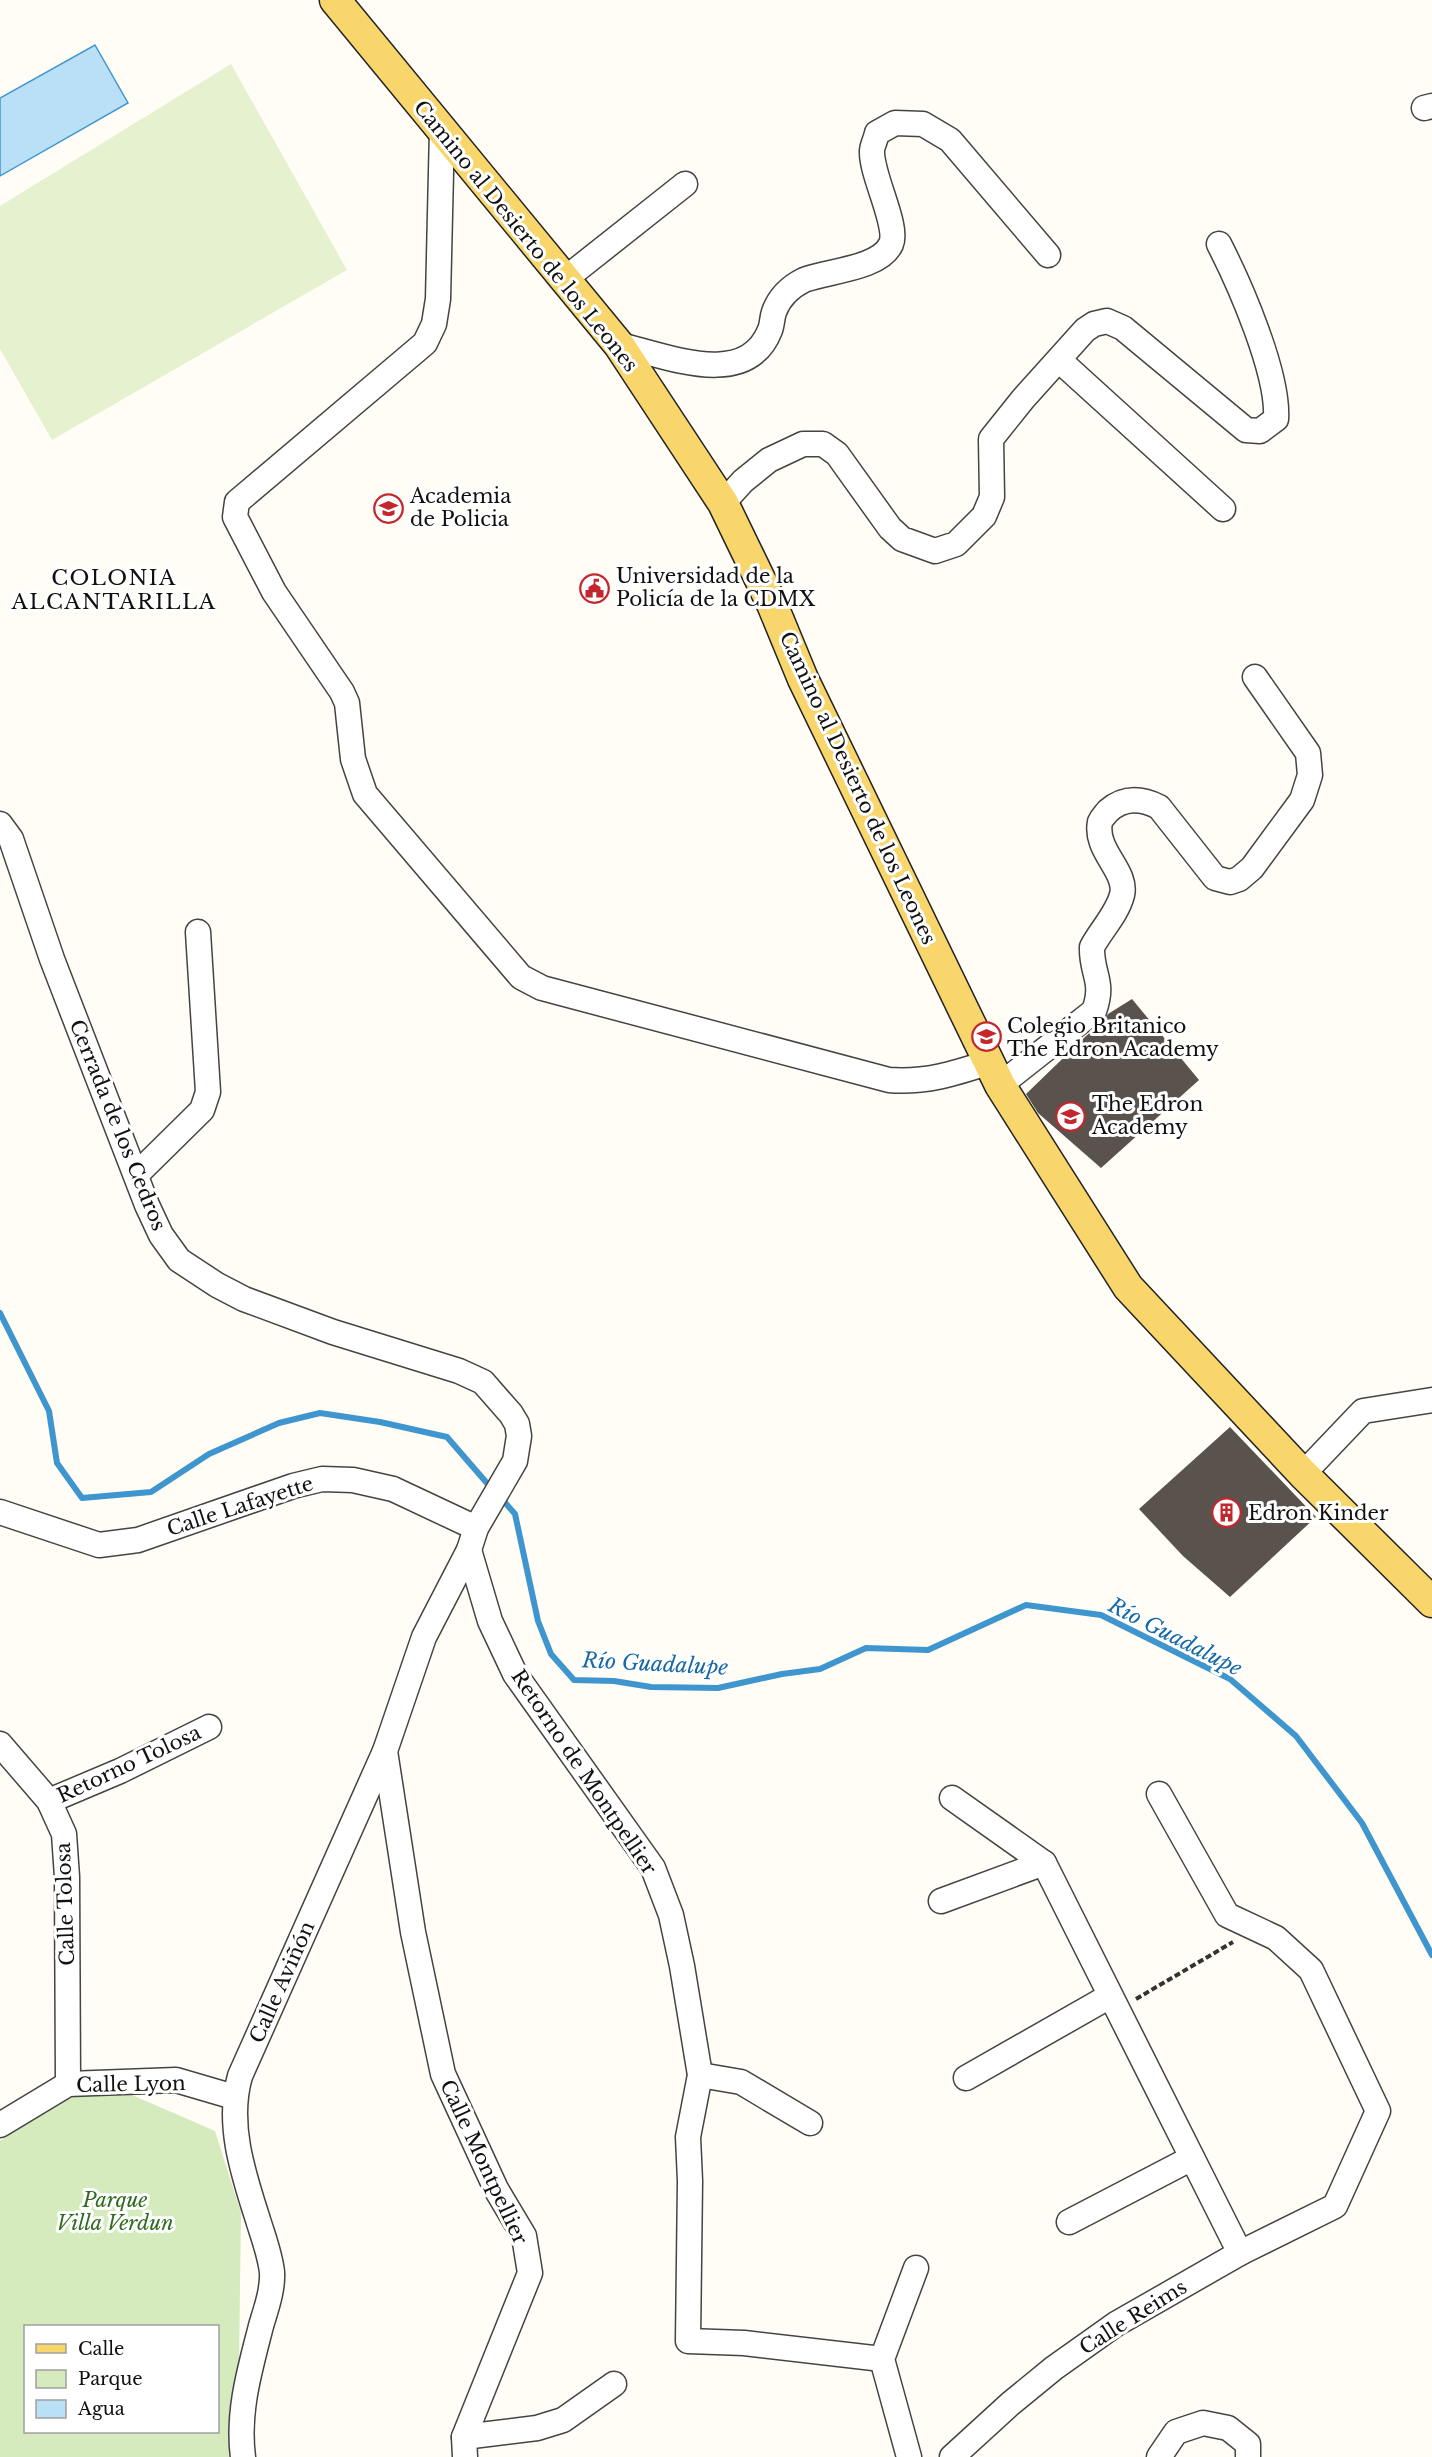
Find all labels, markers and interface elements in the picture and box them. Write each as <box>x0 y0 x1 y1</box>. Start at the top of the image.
street label: Camino al Desierto de los Leones <box>409 95 643 377</box>
place label: Academia de Policia <box>409 484 512 531</box>
school or university icon: Academia de Policia <box>373 492 405 524</box>
place label: Universidad de la Policía de la CDMX <box>616 564 816 611</box>
district label: COLONIA ALCANTARILLA <box>10 565 217 615</box>
public building icon: Universidad de la Policía de la CDMX <box>579 572 611 604</box>
street label: Camino al Desierto de los Leones <box>775 628 941 948</box>
place label: Colegio Britanico The Edron Academy <box>1007 1014 1219 1061</box>
street label: Cerrada de los Cedros <box>65 1016 171 1234</box>
school or university icon: Colegio Britanico The Edron Academy <box>970 1021 1002 1053</box>
place label: The Edron Academy <box>1091 1092 1203 1139</box>
school or university icon: The Edron Academy <box>1055 1100 1087 1132</box>
street label: Calle Lafayette <box>164 1471 316 1541</box>
building icon: Edron Kinder <box>1211 1497 1243 1529</box>
place label: Edron Kinder <box>1248 1501 1389 1525</box>
water label: Río Guadalupe <box>1103 1592 1246 1682</box>
water label: Río Guadalupe <box>580 1647 729 1681</box>
street label: Retorno de Montpellier <box>506 1665 662 1879</box>
street label: Retorno Tolosa <box>53 1720 206 1808</box>
street label: Calle Tolosa <box>51 1841 79 1966</box>
street label: Calle Aviñón <box>245 1917 320 2046</box>
street label: Calle Lyon <box>76 2071 186 2097</box>
street label: Calle Montpellier <box>435 2076 533 2249</box>
park label: Parque Villa Verdun <box>56 2188 174 2235</box>
street label: Calle Reims <box>1075 2275 1191 2359</box>
legend <box>24 2325 219 2433</box>
text: Calle <box>78 2338 124 2360</box>
text: Parque <box>78 2368 143 2390</box>
text: Agua <box>77 2398 125 2420</box>

